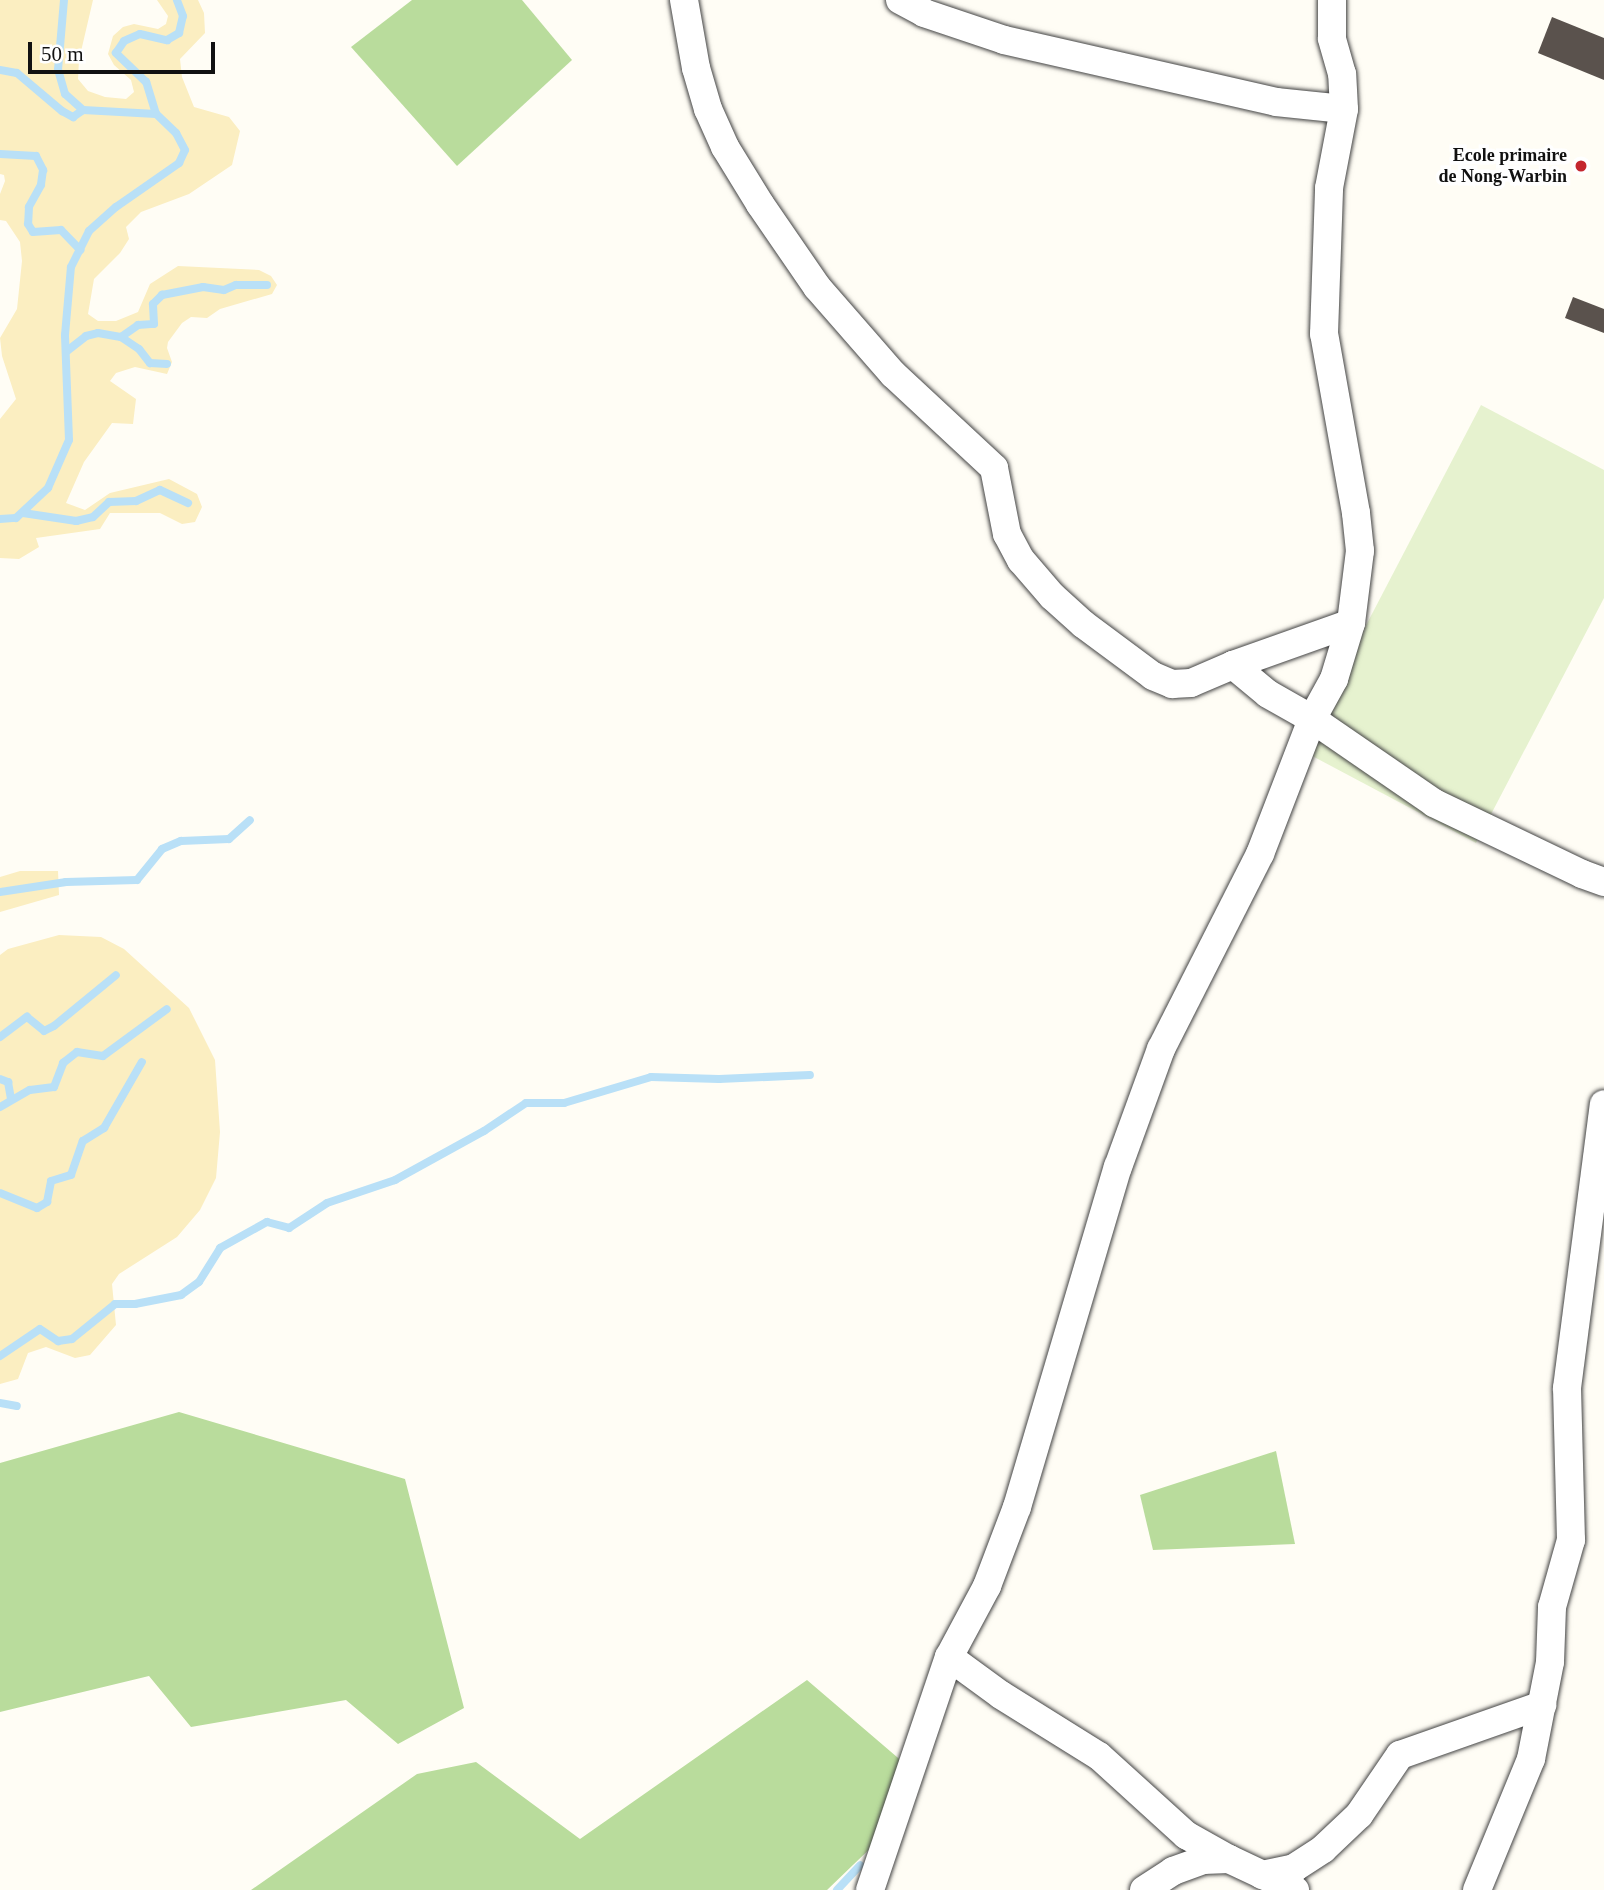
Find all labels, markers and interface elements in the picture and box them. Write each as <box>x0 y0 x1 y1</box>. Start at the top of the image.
scale bar <box>32 28 219 72</box>
text: 50 m <box>41 42 84 66</box>
place label: Ecole primaire de Nong-Warbin <box>1438 145 1567 188</box>
marker: Ecole primaire de Nong-Warbin <box>1573 158 1589 174</box>

